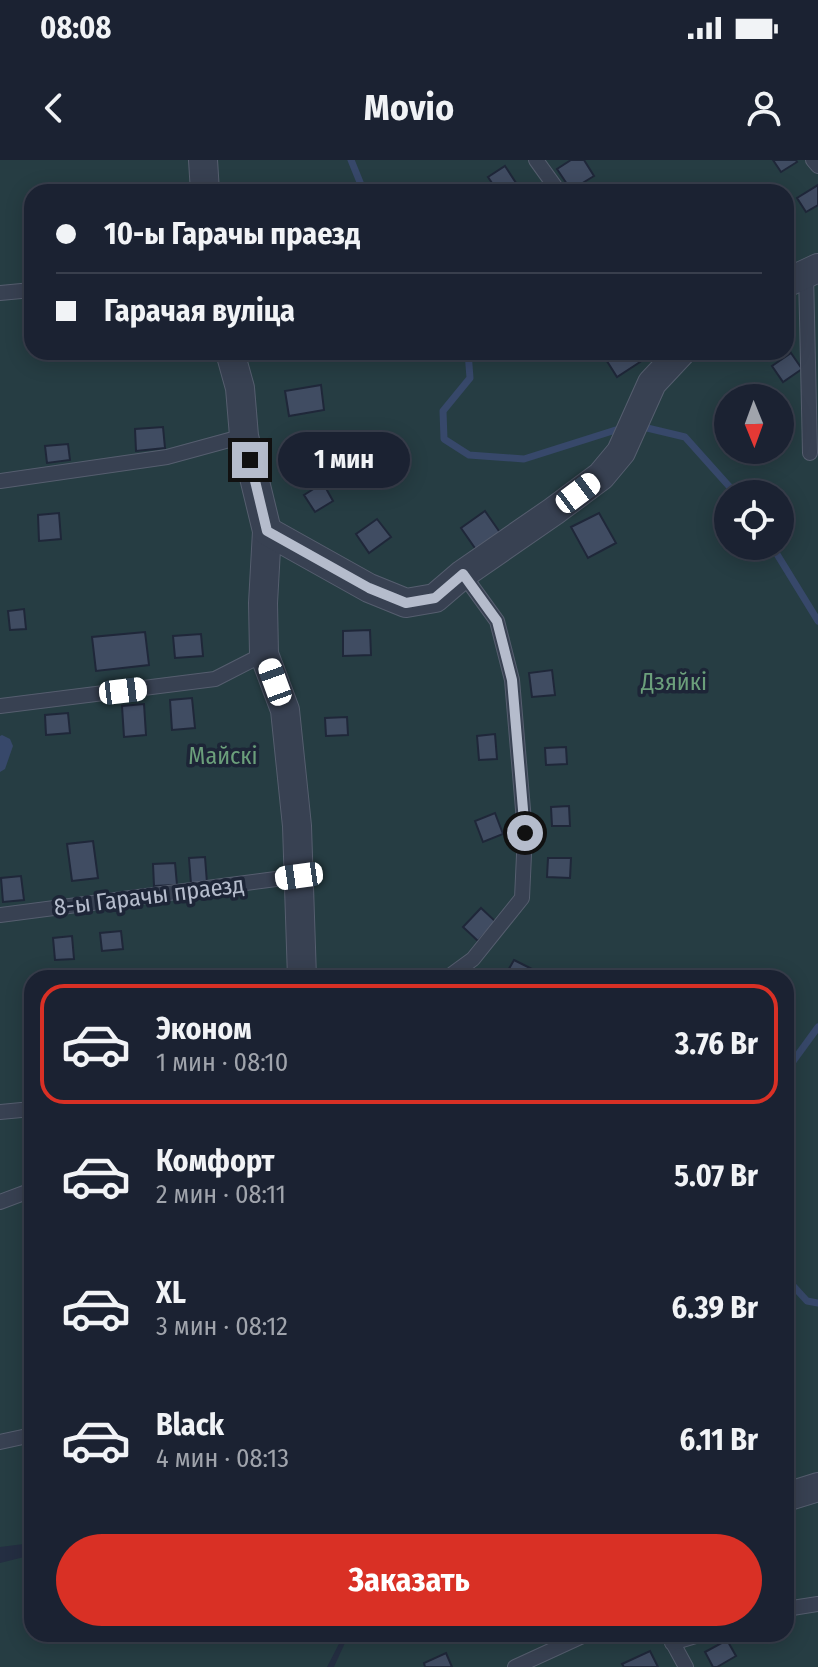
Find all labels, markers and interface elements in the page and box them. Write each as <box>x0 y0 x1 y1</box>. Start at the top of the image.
text: 08:08 <box>40 10 111 46</box>
icon: back <box>32 86 76 130</box>
text: Movio <box>364 86 454 130</box>
icon: person <box>742 86 786 130</box>
text: 10-ы Гарачы праезд <box>104 216 360 252</box>
text: Гарачая вуліца <box>104 293 295 329</box>
north arrow <box>714 384 794 464</box>
map controls <box>714 384 794 560</box>
callout: 1 мин <box>278 432 410 488</box>
route end <box>232 442 268 478</box>
text: 1 мин <box>314 444 374 475</box>
car <box>552 469 604 517</box>
button: locate <box>714 480 794 560</box>
car <box>256 655 294 709</box>
park label: Дзяйкі <box>640 668 707 696</box>
car <box>98 676 148 706</box>
park label: Майскі <box>188 742 258 770</box>
route start <box>507 815 543 851</box>
car <box>274 861 324 891</box>
street label: 8-ы Гарачы праезд <box>52 870 246 922</box>
icon: car <box>60 1008 132 1080</box>
text: Эконом <box>156 1011 252 1047</box>
text: 3.76 Br <box>675 1026 758 1062</box>
text: 1 мин · 08:10 <box>156 1047 288 1078</box>
icon: car <box>60 1140 132 1212</box>
text: Комфорт <box>156 1143 274 1179</box>
text: 5.07 Br <box>674 1158 758 1194</box>
text: 2 мин · 08:11 <box>156 1179 286 1210</box>
icon: car <box>60 1272 132 1344</box>
text: XL <box>156 1275 186 1311</box>
text: 6.39 Br <box>672 1290 758 1326</box>
text: 3 мин · 08:12 <box>156 1311 288 1342</box>
icon: car <box>60 1404 132 1476</box>
text: Black <box>156 1407 224 1443</box>
text: 6.11 Br <box>680 1422 758 1458</box>
text: 4 мин · 08:13 <box>156 1443 289 1474</box>
button: Заказать <box>56 1534 762 1626</box>

